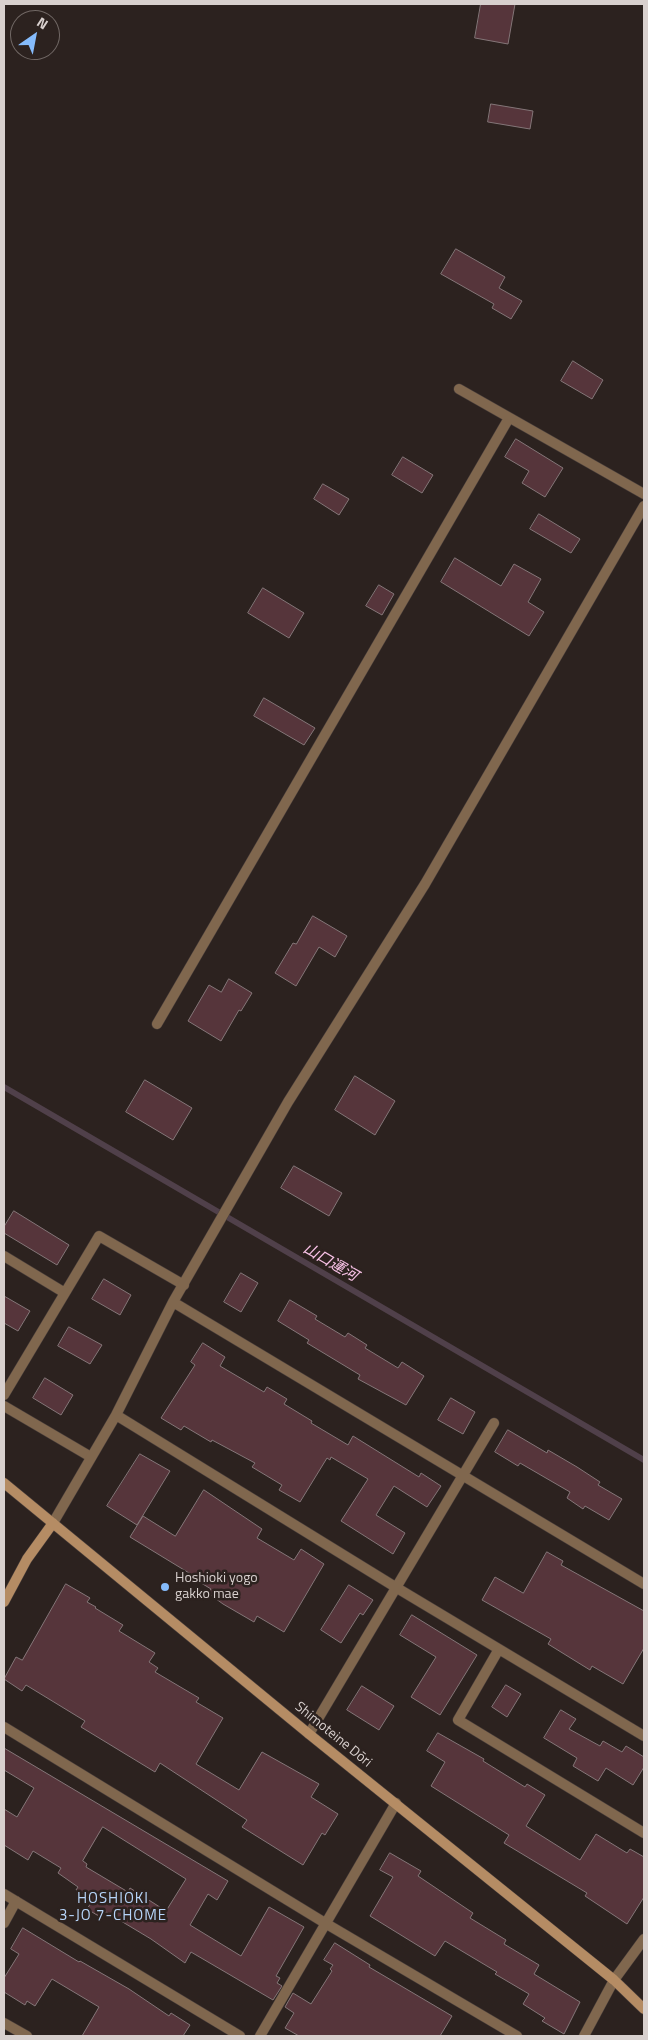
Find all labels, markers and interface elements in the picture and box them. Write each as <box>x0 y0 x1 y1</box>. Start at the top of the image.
north arrow <box>10 10 60 60</box>
text: N <box>33 11 53 34</box>
water label: 山口運河 <box>300 1240 360 1286</box>
place label: Hoshioki yogo gakko mae <box>175 1571 258 1604</box>
marker: Hoshioki yogo gakko mae <box>159 1581 171 1593</box>
street label: Shimoteine Dōri <box>291 1699 375 1771</box>
district label: HOSHIOKI 3-JO 7-CHOME <box>57 1890 169 1925</box>

